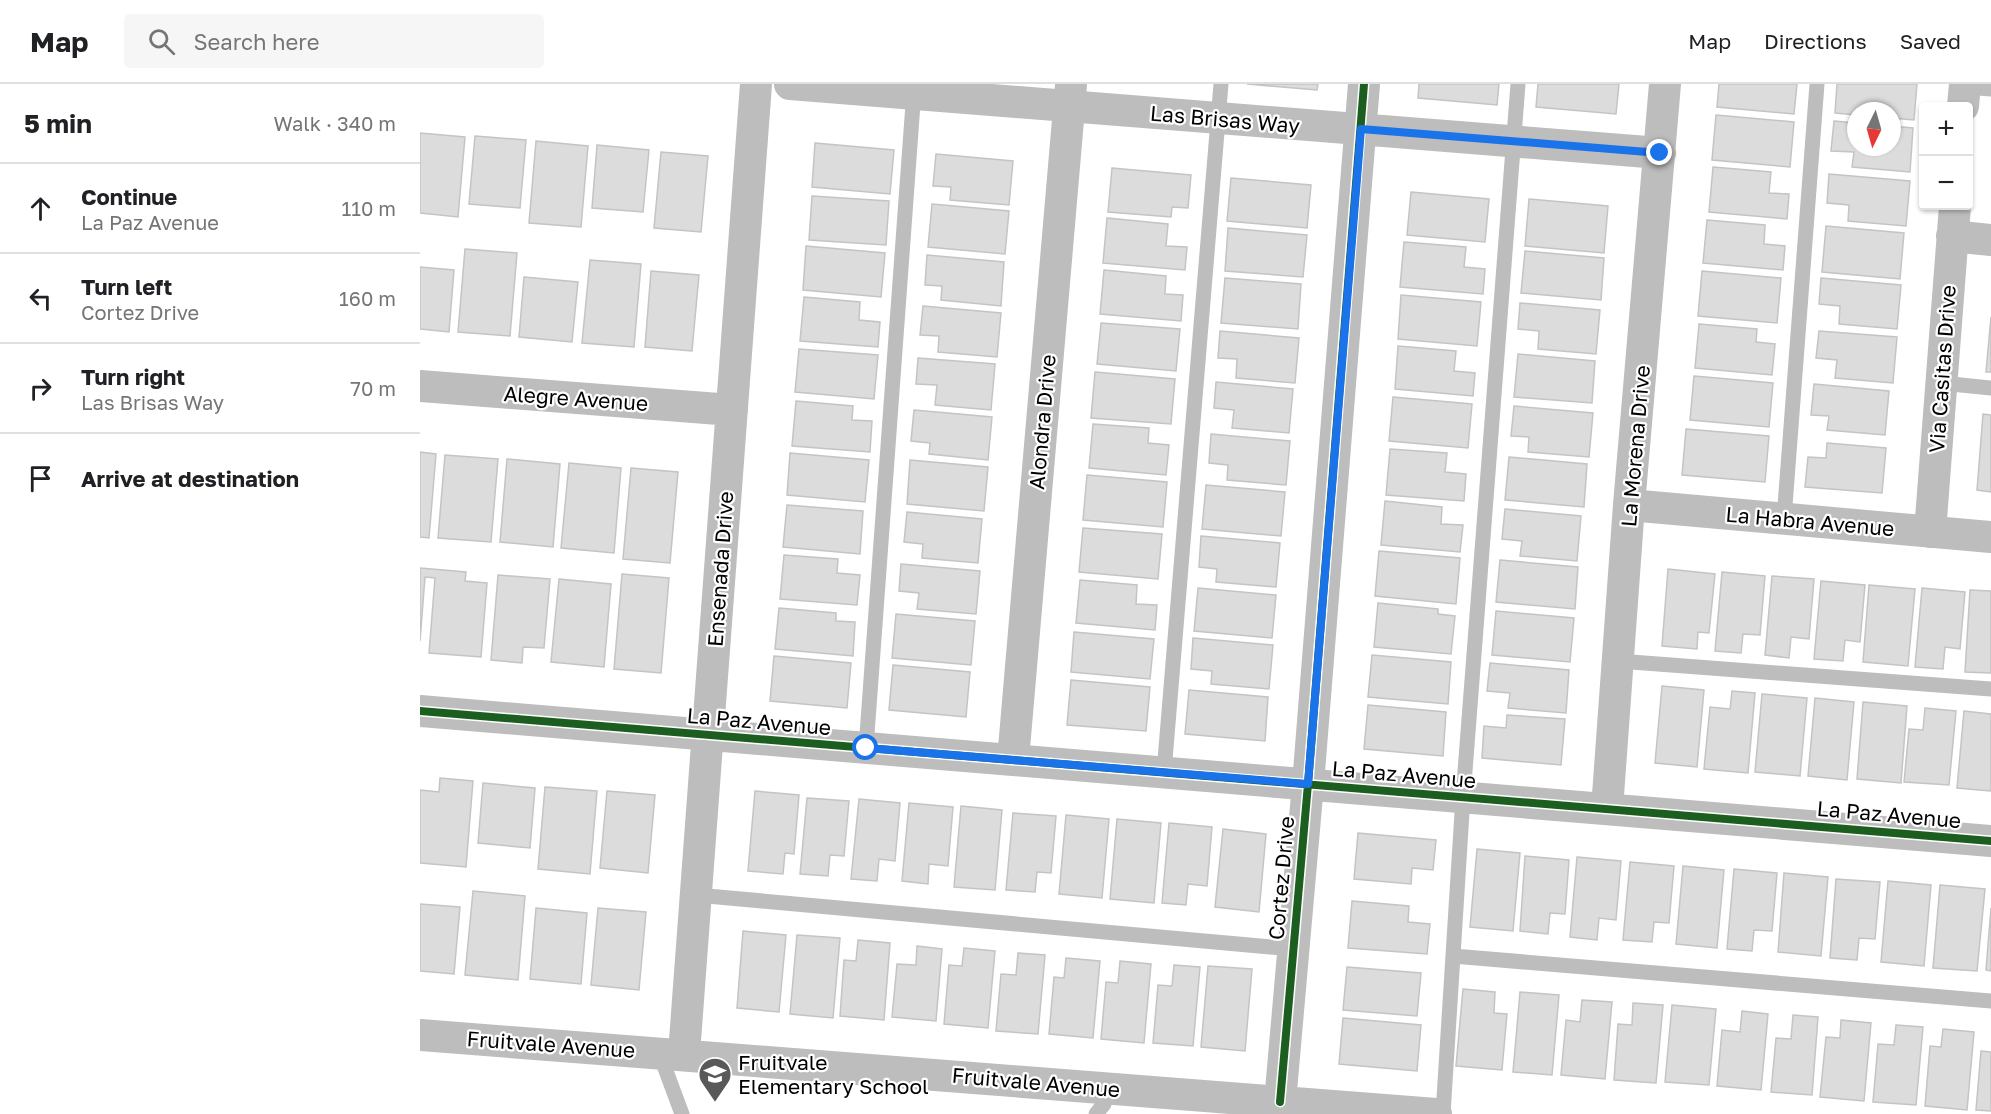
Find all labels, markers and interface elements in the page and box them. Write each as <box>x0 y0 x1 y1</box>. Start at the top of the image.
search box <box>124 14 544 68</box>
text: Map <box>30 25 88 58</box>
icon: search <box>145 25 178 58</box>
text: Search here <box>193 28 319 55</box>
text: Map <box>1688 28 1731 54</box>
text: Directions <box>1764 28 1867 54</box>
text: Saved <box>1900 28 1961 54</box>
street label: Las Brisas Way <box>1149 100 1301 139</box>
north arrow <box>1847 102 1901 156</box>
map controls <box>1919 102 1973 210</box>
button: + <box>1919 102 1973 156</box>
text: 5 min <box>24 108 92 139</box>
text: Walk · 340 m <box>274 111 396 135</box>
route end <box>1646 139 1672 165</box>
button: − <box>1919 156 1973 210</box>
text: Continue <box>81 183 177 210</box>
icon: ahead <box>24 192 57 225</box>
text: 110 m <box>342 196 396 220</box>
text: La Paz Avenue <box>81 210 219 234</box>
text: Turn left <box>81 273 172 300</box>
icon: left <box>24 282 57 315</box>
street label: Via Casitas Drive <box>1923 284 1961 454</box>
text: 160 m <box>339 286 396 310</box>
text: Cortez Drive <box>81 300 199 324</box>
street label: Alondra Drive <box>1023 353 1061 491</box>
text: Turn right <box>81 363 185 390</box>
street label: La Morena Drive <box>1615 364 1655 528</box>
icon: right <box>24 372 57 405</box>
text: 70 m <box>350 376 396 400</box>
street label: Alegre Avenue <box>503 380 649 416</box>
text: Las Brisas Way <box>81 390 224 414</box>
icon: arrive <box>24 462 57 495</box>
text: Arrive at destination <box>81 465 299 492</box>
street label: Ensenada Drive <box>702 490 738 648</box>
street label: La Habra Avenue <box>1725 501 1895 541</box>
street label: La Paz Avenue <box>686 702 832 740</box>
route start <box>852 734 878 760</box>
street label: La Paz Avenue <box>1331 755 1477 793</box>
street label: La Paz Avenue <box>1816 795 1962 833</box>
street label: Cortez Drive <box>1263 815 1299 941</box>
street label: Fruitvale Avenue <box>466 1025 636 1063</box>
place label: Fruitvale Elementary School <box>738 1049 929 1099</box>
school or university icon: Fruitvale Elementary School <box>697 1056 733 1103</box>
street label: Fruitvale Avenue <box>951 1062 1121 1102</box>

